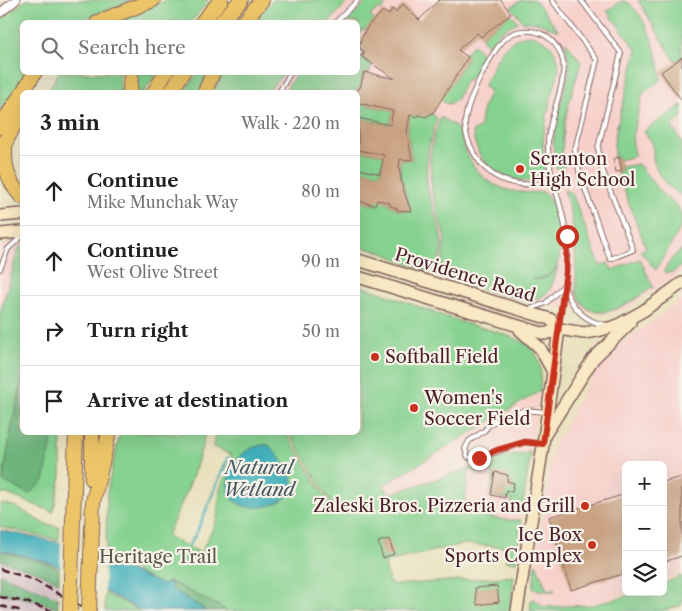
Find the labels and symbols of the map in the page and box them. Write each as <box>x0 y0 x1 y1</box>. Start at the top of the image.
place label: Scranton High School <box>530 148 635 191</box>
marker: Scranton High School <box>514 163 526 175</box>
route start <box>556 225 579 248</box>
street label: Providence Road <box>392 243 538 307</box>
place label: Softball Field <box>385 346 499 368</box>
marker: Softball Field <box>369 351 381 363</box>
place label: Women's Soccer Field <box>423 387 530 430</box>
marker: Women's Soccer Field <box>408 402 420 414</box>
route end <box>468 447 491 470</box>
water label: Natural Wetland <box>223 456 297 501</box>
place label: Zaleski Bros. Pizzeria and Grill <box>313 495 575 517</box>
marker: Zaleski Bros. Pizzeria and Grill <box>579 500 591 512</box>
place label: Ice Box Sports Complex <box>445 524 583 567</box>
marker: Ice Box Sports Complex <box>586 539 598 551</box>
park label: Heritage Trail <box>99 546 217 568</box>

